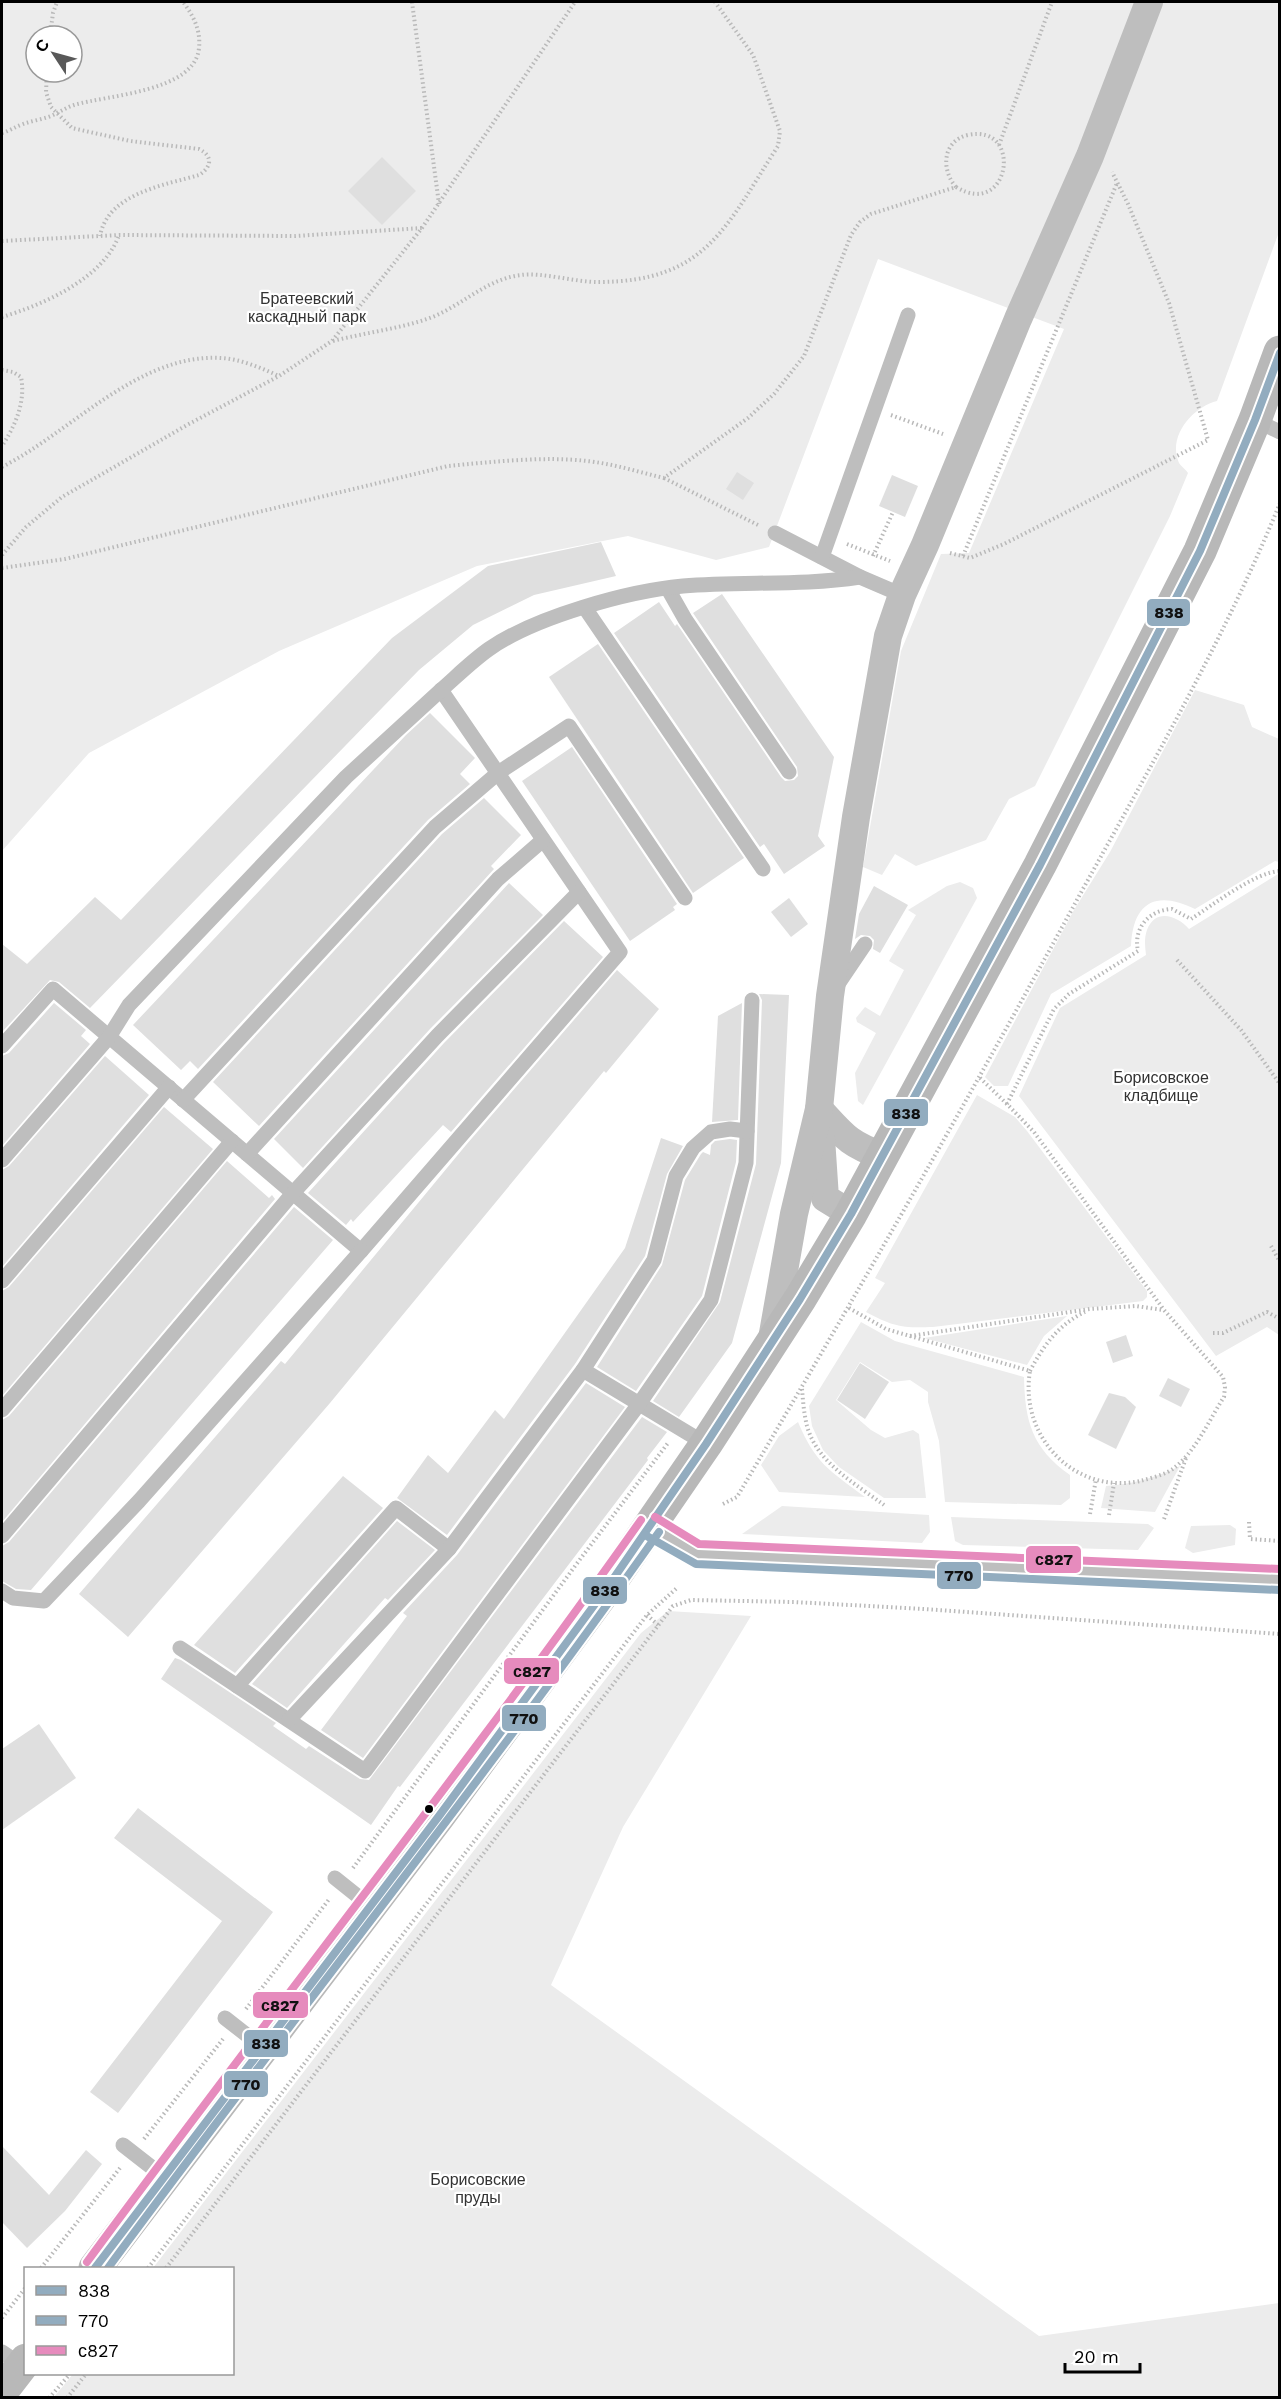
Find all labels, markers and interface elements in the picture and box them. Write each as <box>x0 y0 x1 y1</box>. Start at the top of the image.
north arrow <box>24 24 84 84</box>
text: С <box>31 35 54 56</box>
park label: Братеевский каскадный парк <box>248 289 367 326</box>
line badge: 838 <box>1146 598 1191 627</box>
text: 838 <box>1154 603 1184 622</box>
park label: Борисовское кладбище <box>1113 1068 1209 1105</box>
line badge: 838 <box>883 1098 929 1127</box>
text: 838 <box>891 1104 921 1123</box>
line badge: с827 <box>1025 1545 1082 1574</box>
text: с827 <box>1035 1550 1073 1569</box>
line badge: 770 <box>936 1561 982 1590</box>
text: 770 <box>944 1566 974 1585</box>
line badge: 838 <box>582 1576 628 1605</box>
text: 838 <box>590 1581 620 1600</box>
line badge: с827 <box>503 1657 560 1685</box>
text: с827 <box>513 1662 551 1681</box>
line badge: 770 <box>501 1704 547 1732</box>
text: 770 <box>509 1709 539 1728</box>
unlabelled marker <box>423 1803 435 1815</box>
line badge: с827 <box>252 1991 309 2019</box>
text: с827 <box>261 1996 299 2015</box>
line badge: 838 <box>243 2029 289 2058</box>
text: 838 <box>251 2034 281 2053</box>
line badge: 770 <box>223 2070 269 2098</box>
text: 770 <box>231 2075 261 2094</box>
park label: Борисовские пруды <box>430 2170 526 2207</box>
legend <box>24 2267 234 2375</box>
text: 838 <box>78 2280 110 2301</box>
text: 770 <box>78 2310 109 2331</box>
scale bar <box>1065 2336 1140 2374</box>
text: с827 <box>78 2340 118 2361</box>
text: 20 m <box>1074 2346 1119 2367</box>

